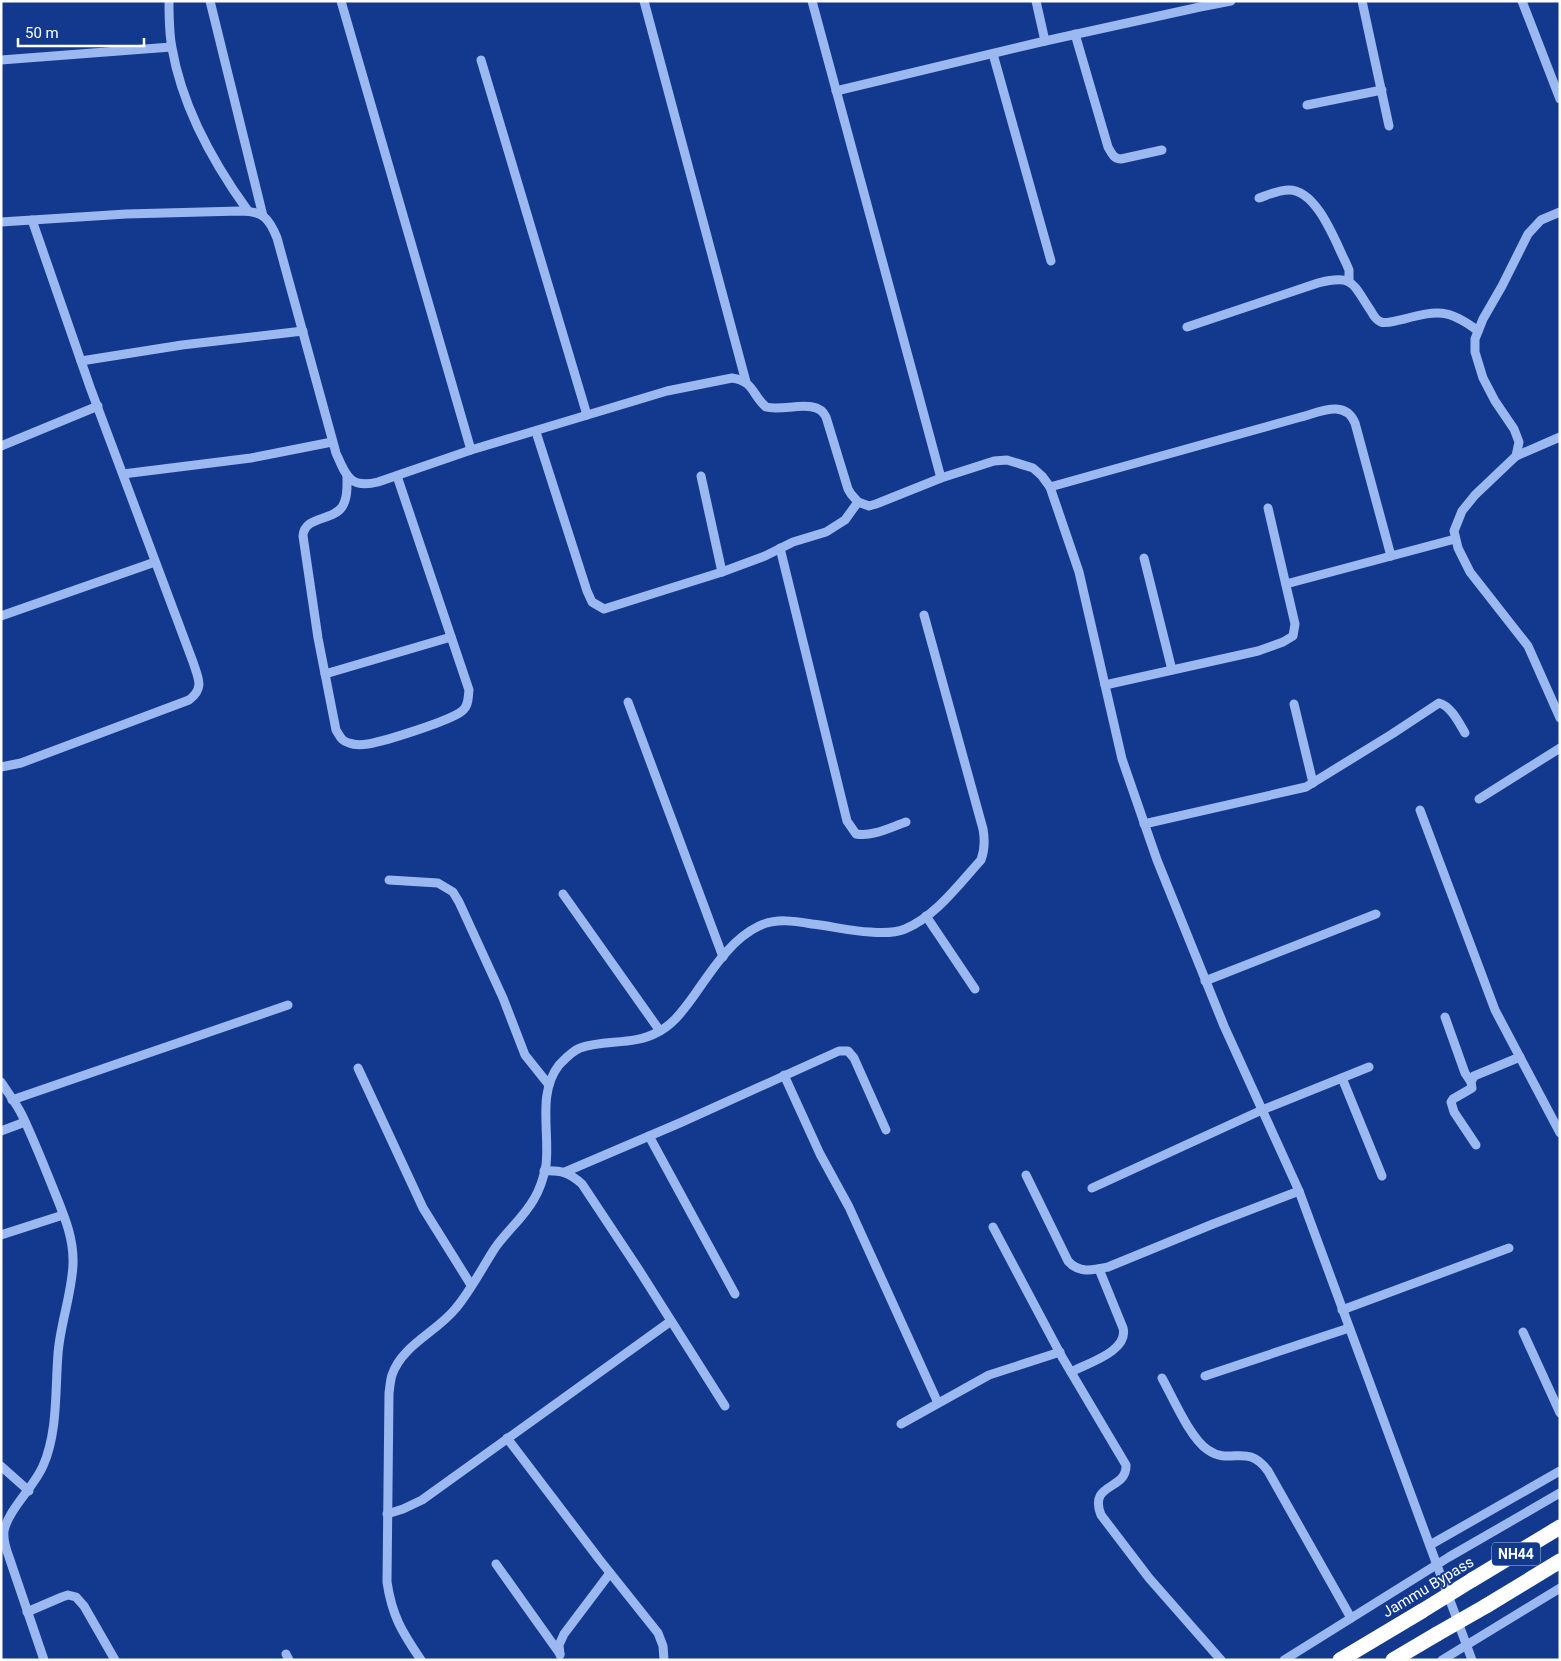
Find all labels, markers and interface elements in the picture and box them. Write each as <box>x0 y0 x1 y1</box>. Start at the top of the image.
scale bar <box>18 15 144 47</box>
text: 50 m <box>25 24 59 42</box>
road number: NH44 <box>1492 1542 1540 1566</box>
street label: Jammu Bypass <box>1379 1553 1477 1621</box>

